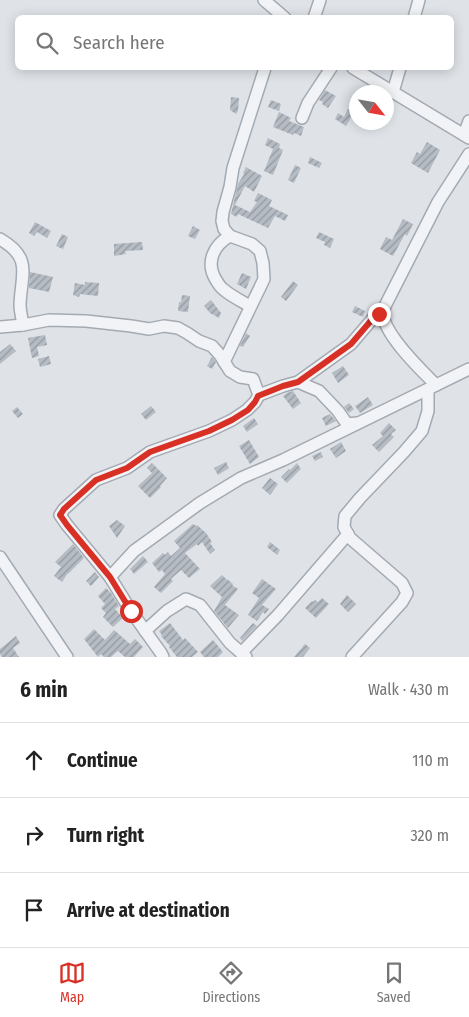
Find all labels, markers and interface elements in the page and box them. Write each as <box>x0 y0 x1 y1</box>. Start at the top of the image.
search box <box>15 15 454 70</box>
icon: search <box>33 29 61 57</box>
text: Search here <box>73 31 165 54</box>
north arrow <box>349 85 394 130</box>
route end <box>368 303 391 326</box>
route start <box>120 600 143 623</box>
text: 6 min <box>20 677 68 703</box>
text: Walk · 430 m <box>368 680 449 699</box>
icon: ahead <box>20 746 48 774</box>
text: Continue <box>67 749 138 772</box>
text: 110 m <box>412 751 449 770</box>
icon: right <box>20 821 48 849</box>
text: Turn right <box>67 824 144 847</box>
text: 320 m <box>410 826 449 845</box>
icon: arrive <box>20 896 48 924</box>
text: Arrive at destination <box>67 899 230 922</box>
tab: Map <box>58 959 86 1006</box>
tab: Directions <box>202 959 260 1006</box>
tab: Saved <box>377 959 411 1006</box>

